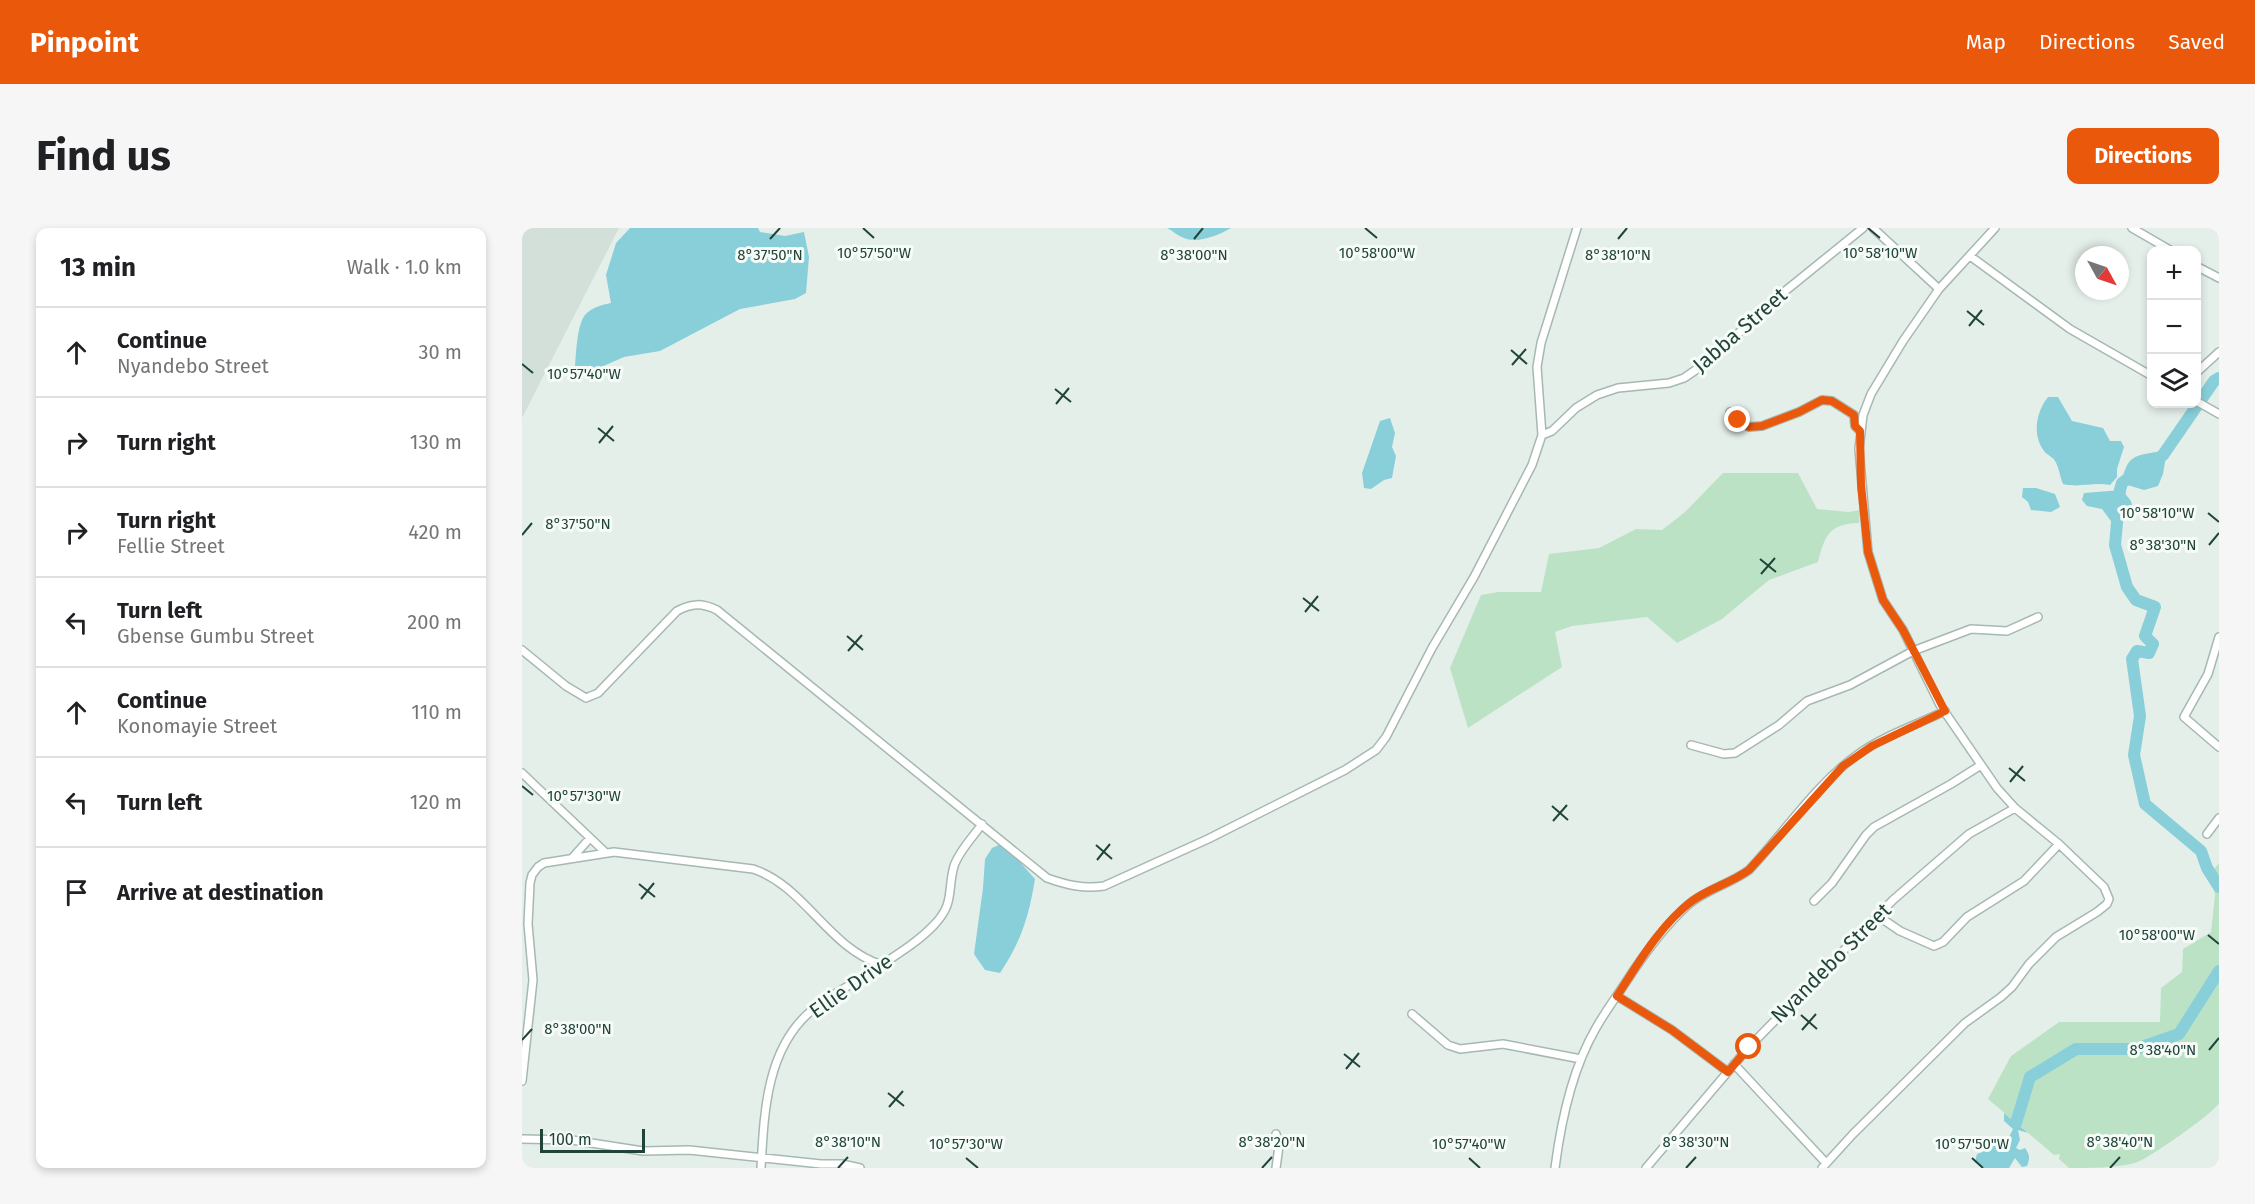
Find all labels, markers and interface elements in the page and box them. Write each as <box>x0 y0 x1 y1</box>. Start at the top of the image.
text: Pinpoint <box>30 26 139 59</box>
text: Map <box>1966 29 2006 55</box>
text: Directions <box>2039 29 2135 55</box>
text: Saved <box>2168 29 2225 55</box>
button: Directions <box>2067 128 2219 184</box>
text: Find us <box>36 131 171 181</box>
text: 10°57'50"W <box>837 244 912 262</box>
text: 10°58'00"W <box>1339 244 1416 262</box>
text: 10°58'10"W <box>1843 244 1918 262</box>
text: 8°37'50"N <box>737 246 803 264</box>
text: 8°38'00"N <box>1160 246 1228 264</box>
text: 8°38'10"N <box>1585 246 1651 264</box>
north arrow <box>2075 246 2129 300</box>
map controls <box>2147 246 2201 408</box>
button: + <box>2147 246 2201 300</box>
text: 13 min <box>60 252 136 283</box>
text: Walk · 1.0 km <box>347 255 462 279</box>
street label: Jabba Street <box>1687 282 1793 378</box>
button: − <box>2147 300 2201 354</box>
text: Continue <box>117 327 207 354</box>
icon: ahead <box>60 336 93 369</box>
text: 30 m <box>418 340 462 364</box>
text: Nyandebo Street <box>117 354 269 378</box>
button: layers <box>2147 354 2201 408</box>
text: 10°57'40"W <box>547 365 622 383</box>
route end <box>1724 406 1750 432</box>
icon: right <box>60 426 93 459</box>
text: Turn right <box>117 429 216 456</box>
text: 130 m <box>410 430 462 454</box>
text: 10°58'10"W <box>2120 504 2195 522</box>
text: Turn right <box>117 507 216 534</box>
text: 8°37'50"N <box>545 515 611 533</box>
icon: right <box>60 516 93 549</box>
text: 420 m <box>408 520 462 544</box>
text: Fellie Street <box>117 534 225 558</box>
text: 8°38'30"N <box>2130 536 2196 554</box>
text: Turn left <box>117 597 202 624</box>
icon: left <box>60 606 93 639</box>
text: 200 m <box>407 610 462 634</box>
text: Gbense Gumbu Street <box>117 624 314 648</box>
text: Continue <box>117 687 207 714</box>
icon: ahead <box>60 696 93 729</box>
text: 110 m <box>411 700 462 724</box>
text: Konomayie Street <box>117 714 277 738</box>
icon: left <box>60 786 93 819</box>
text: 10°57'30"W <box>547 787 622 805</box>
text: Turn left <box>117 789 202 816</box>
text: 120 m <box>410 790 462 814</box>
icon: arrive <box>60 876 93 909</box>
text: Arrive at destination <box>117 879 324 906</box>
street label: Nyandebo Street <box>1765 897 1897 1029</box>
text: 10°58'00"W <box>2119 926 2196 944</box>
street label: Ellie Drive <box>804 948 898 1024</box>
text: 8°38'00"N <box>544 1020 612 1038</box>
route start <box>1735 1033 1761 1059</box>
text: 8°38'40"N <box>2130 1041 2196 1059</box>
scale bar <box>540 1126 645 1154</box>
text: 100 m <box>549 1130 592 1149</box>
text: 8°38'10"N <box>815 1133 881 1151</box>
text: 8°38'20"N <box>1239 1133 1305 1151</box>
text: 8°38'30"N <box>1663 1133 1729 1151</box>
text: 8°38'40"N <box>2087 1133 2153 1151</box>
text: 10°57'30"W <box>929 1135 1004 1153</box>
text: 10°57'40"W <box>1432 1135 1507 1153</box>
text: 10°57'50"W <box>1935 1135 2010 1153</box>

